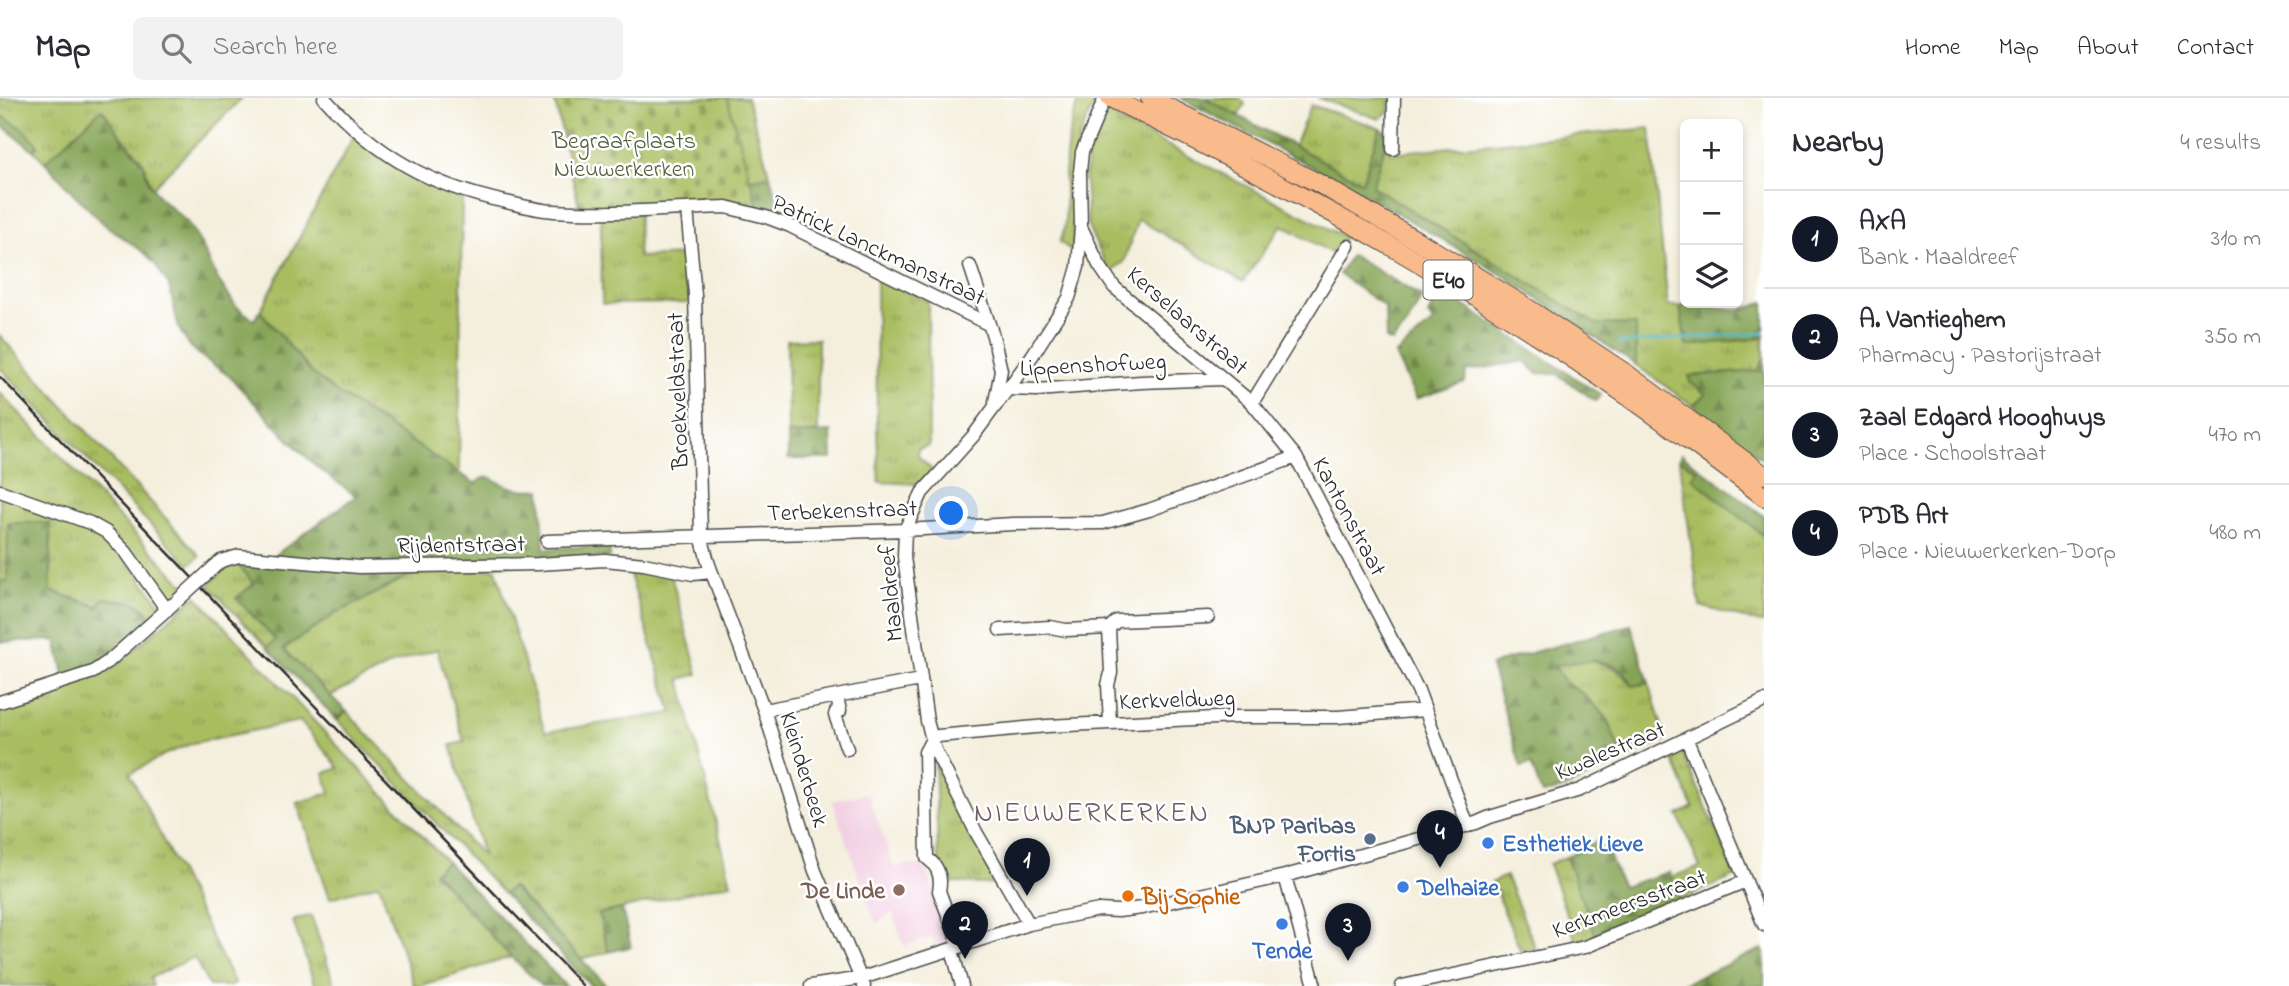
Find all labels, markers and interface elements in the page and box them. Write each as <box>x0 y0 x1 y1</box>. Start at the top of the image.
search box <box>133 17 623 80</box>
text: Map <box>35 24 91 72</box>
icon: search <box>157 29 195 67</box>
text: Search here <box>213 29 337 67</box>
text: Home <box>1905 31 1961 66</box>
text: Map <box>1999 31 2039 66</box>
text: About <box>2077 31 2139 66</box>
text: Contact <box>2177 31 2254 66</box>
map controls <box>1680 119 1743 308</box>
button: + <box>1680 119 1743 182</box>
text: Nearby <box>1792 122 1884 166</box>
park label: Begraafplaats Nieuwerkerken <box>551 125 696 188</box>
text: 4 results <box>2180 127 2261 160</box>
button: − <box>1680 182 1743 245</box>
street label: Patrick Lanckmanstraat <box>765 186 991 316</box>
text: AXA <box>1859 204 1906 242</box>
text: 1 <box>1811 223 1819 256</box>
text: 310 m <box>2211 223 2261 256</box>
text: Bank · Maaldreef <box>1859 242 2019 275</box>
button: layers <box>1680 245 1743 308</box>
street label: Kerselaarstraat <box>1118 259 1255 385</box>
road number: E40 <box>1424 260 1472 300</box>
text: A. Vantieghem <box>1859 302 2006 340</box>
street label: Broekveldstraat <box>659 312 700 471</box>
text: 2 <box>1809 321 1821 354</box>
text: 350 m <box>2205 321 2261 354</box>
text: Pharmacy · Pastorijstraat <box>1859 340 2102 373</box>
street label: Lippenshofweg <box>1019 345 1167 388</box>
text: Zaal Edgard Hooghuys <box>1859 400 2106 438</box>
text: 3 <box>1810 419 1820 452</box>
text: 470 m <box>2209 419 2261 452</box>
text: Place · Schoolstraat <box>1859 438 2046 471</box>
street label: Kantonstraat <box>1302 451 1394 583</box>
street label: Terbekenstraat <box>766 492 918 533</box>
your location <box>934 496 968 530</box>
text: PDB Art <box>1859 498 1948 536</box>
text: 4 <box>1810 517 1820 550</box>
text: 480 m <box>2209 517 2261 550</box>
street label: Rijdentstraat <box>397 528 525 565</box>
text: Place · Nieuwerkerken-Dorp <box>1859 536 2116 569</box>
street label: Maaldreef <box>871 542 914 643</box>
street label: Kerkveldweg <box>1119 682 1236 721</box>
street label: Kleinderbeek <box>768 708 837 832</box>
street label: Kwalestraat <box>1550 713 1672 791</box>
district label: NIEUWERKERKEN <box>974 794 1210 835</box>
place label: BNP Paribas Fortis <box>1229 810 1356 873</box>
pin: 4 <box>1417 810 1463 868</box>
place label: Esthetiek Lieve <box>1502 828 1645 863</box>
marker: BNP Paribas Fortis <box>1362 831 1378 847</box>
marker: Esthetiek Lieve <box>1480 835 1496 851</box>
pin: 1 <box>1004 838 1050 896</box>
street label: Kerkmeersstraat <box>1548 861 1712 949</box>
place label: Delhaize <box>1416 872 1500 907</box>
place label: De Linde <box>800 875 886 910</box>
marker: Delhaize <box>1395 879 1411 895</box>
place label: Bij Sophie <box>1141 881 1241 916</box>
marker: De Linde <box>891 882 907 898</box>
marker: Bij Sophie <box>1120 888 1136 904</box>
pin: 2 <box>942 901 988 959</box>
pin: 3 <box>1325 903 1371 961</box>
marker: Tende <box>1274 916 1290 932</box>
place label: Tende <box>1252 935 1314 970</box>

